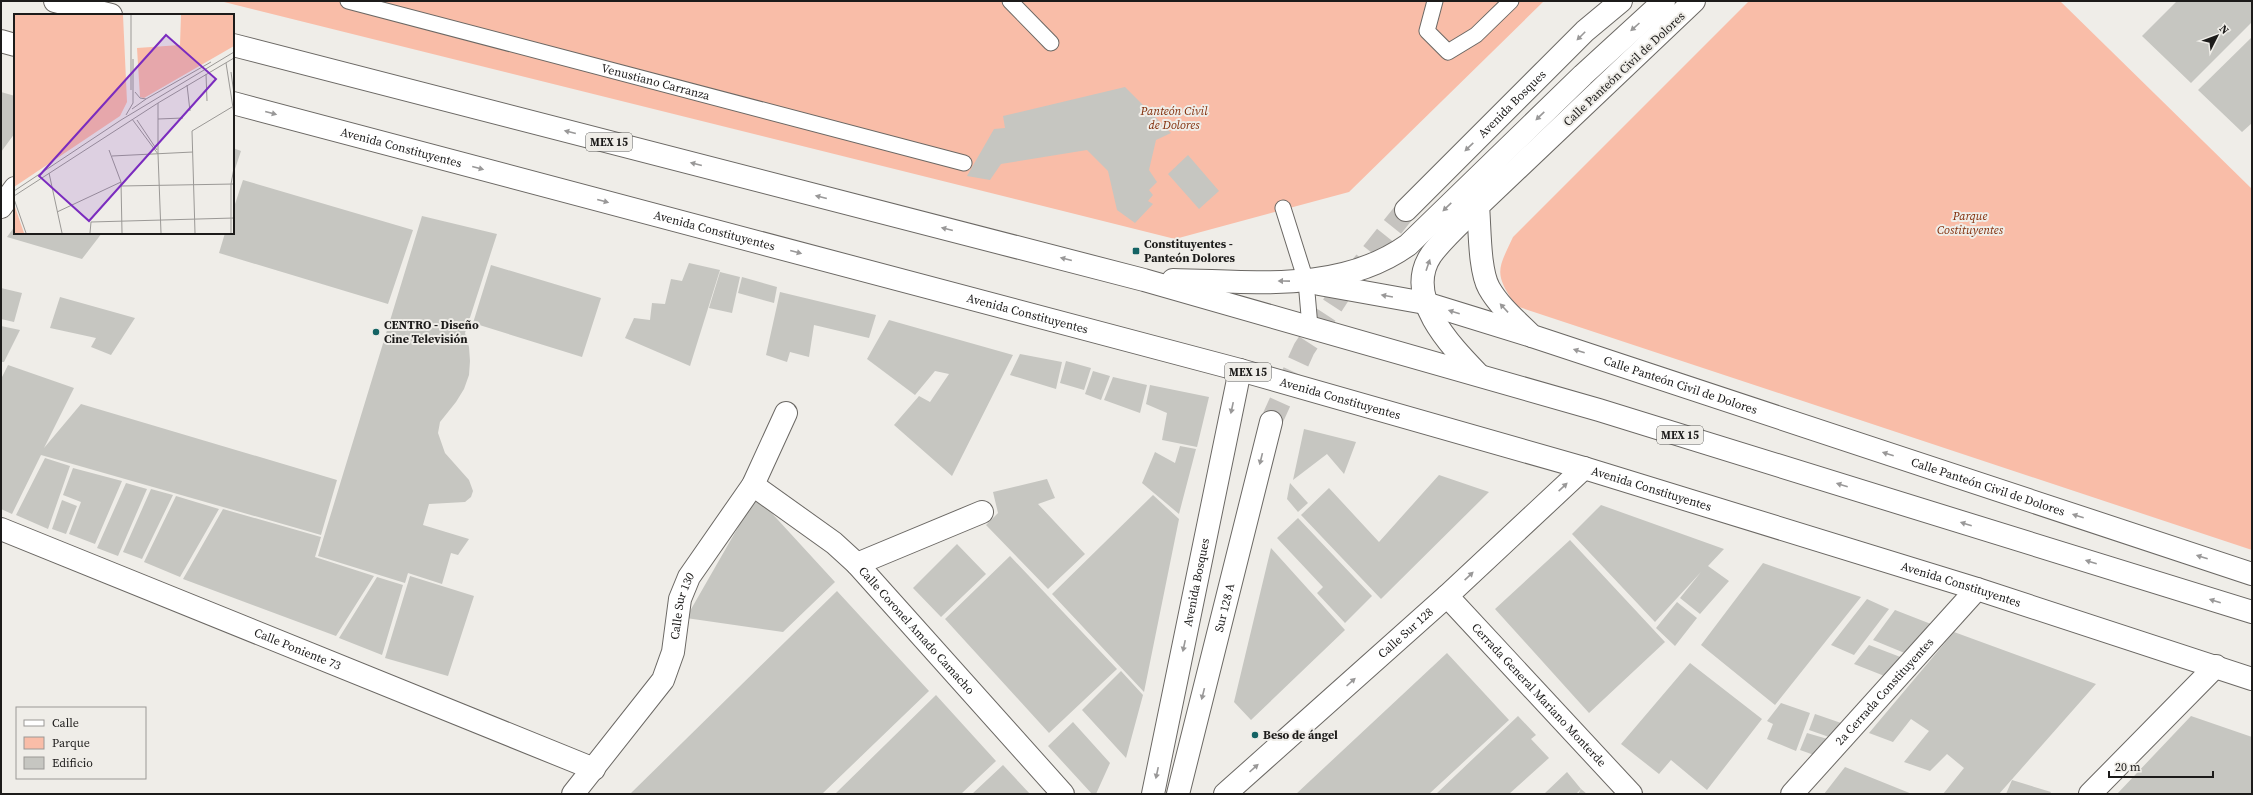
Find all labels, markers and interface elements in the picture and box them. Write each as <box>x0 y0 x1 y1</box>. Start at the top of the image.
street label: Calle Panteón Civil de Dolores <box>1560 8 1688 130</box>
inset map <box>14 14 234 234</box>
north arrow <box>2197 16 2237 56</box>
text: N <box>2216 22 2232 38</box>
one-way arrow <box>1630 23 1641 32</box>
one-way arrow <box>1576 31 1586 41</box>
street label: Venustiano Carranza <box>600 60 712 104</box>
street label: Avenida Bosques <box>1475 66 1550 141</box>
park label: Panteón Civil de Dolores <box>1139 103 1208 133</box>
one-way arrow <box>265 110 277 116</box>
one-way arrow <box>1536 111 1545 120</box>
street label: Avenida Constituyentes <box>339 124 464 171</box>
one-way arrow <box>563 128 576 134</box>
road number: MEX 15 <box>586 133 632 151</box>
one-way arrow <box>1464 142 1474 152</box>
one-way arrow <box>689 161 701 167</box>
one-way arrow <box>471 165 484 171</box>
one-way arrow <box>815 193 828 199</box>
one-way arrow <box>597 198 609 204</box>
one-way arrow <box>1442 202 1452 211</box>
street label: Avenida Constituyentes <box>652 207 777 254</box>
park label: Parque Costituyentes <box>1937 208 2004 238</box>
one-way arrow <box>941 226 953 232</box>
place label: Constituyentes - Panteón Dolores <box>1144 236 1236 266</box>
marker: Constituyentes - Panteón Dolores <box>1131 246 1141 256</box>
one-way arrow <box>790 250 803 256</box>
one-way arrow <box>1060 256 1072 262</box>
one-way arrow <box>1425 258 1431 270</box>
one-way arrow <box>1277 278 1290 284</box>
street label: Avenida Constituyentes <box>965 290 1090 337</box>
one-way arrow <box>1380 293 1393 299</box>
one-way arrow <box>1499 303 1509 313</box>
one-way arrow <box>1448 309 1460 315</box>
place label: CENTRO - Diseño Cine Televisión <box>384 317 479 347</box>
marker: CENTRO - Diseño Cine Televisión <box>371 327 381 337</box>
one-way arrow <box>1573 348 1585 354</box>
street label: Calle Panteón Civil de Dolores <box>1601 352 1759 418</box>
road number: MEX 15 <box>1225 363 1271 381</box>
street label: Avenida Constituyentes <box>1278 374 1403 423</box>
one-way arrow <box>1229 402 1235 415</box>
road number: MEX 15 <box>1657 426 1703 444</box>
one-way arrow <box>1882 450 1894 456</box>
one-way arrow <box>1258 453 1264 466</box>
street label: Calle Panteón Civil de Dolores <box>1909 454 2067 520</box>
street label: Avenida Constituyentes <box>1589 463 1713 515</box>
one-way arrow <box>1558 482 1568 492</box>
one-way arrow <box>1836 482 1848 488</box>
one-way arrow <box>2072 513 2084 519</box>
one-way arrow <box>1960 521 1972 527</box>
street label: Avenida Bosques <box>1180 537 1213 628</box>
one-way arrow <box>2195 554 2207 560</box>
street label: Avenida Constituyentes <box>1899 558 2023 611</box>
one-way arrow <box>2084 559 2096 565</box>
street label: Calle Coronel Amado Camacho <box>855 563 978 698</box>
street label: Calle Sur 130 <box>667 569 698 640</box>
one-way arrow <box>1464 572 1473 581</box>
street label: Sur 128 A <box>1211 582 1238 634</box>
one-way arrow <box>2208 598 2220 604</box>
street label: Calle Sur 128 <box>1375 604 1437 662</box>
street label: Cerrada General Mariano Monterde <box>1468 619 1610 770</box>
street label: Calle Poniente 73 <box>252 624 343 674</box>
street label: 2a Cerrada Constituyentes <box>1832 634 1937 749</box>
one-way arrow <box>1180 639 1186 652</box>
one-way arrow <box>1346 677 1356 686</box>
one-way arrow <box>1200 688 1206 700</box>
legend <box>16 707 146 779</box>
text: Calle <box>52 715 79 731</box>
place label: Beso de ángel <box>1263 727 1338 743</box>
marker: Beso de ángel <box>1250 730 1260 740</box>
text: Parque <box>52 735 90 751</box>
scale bar <box>2109 753 2213 779</box>
text: Edificio <box>52 755 93 771</box>
text: 20 m <box>2115 759 2141 775</box>
one-way arrow <box>1249 763 1259 773</box>
one-way arrow <box>1154 767 1160 779</box>

